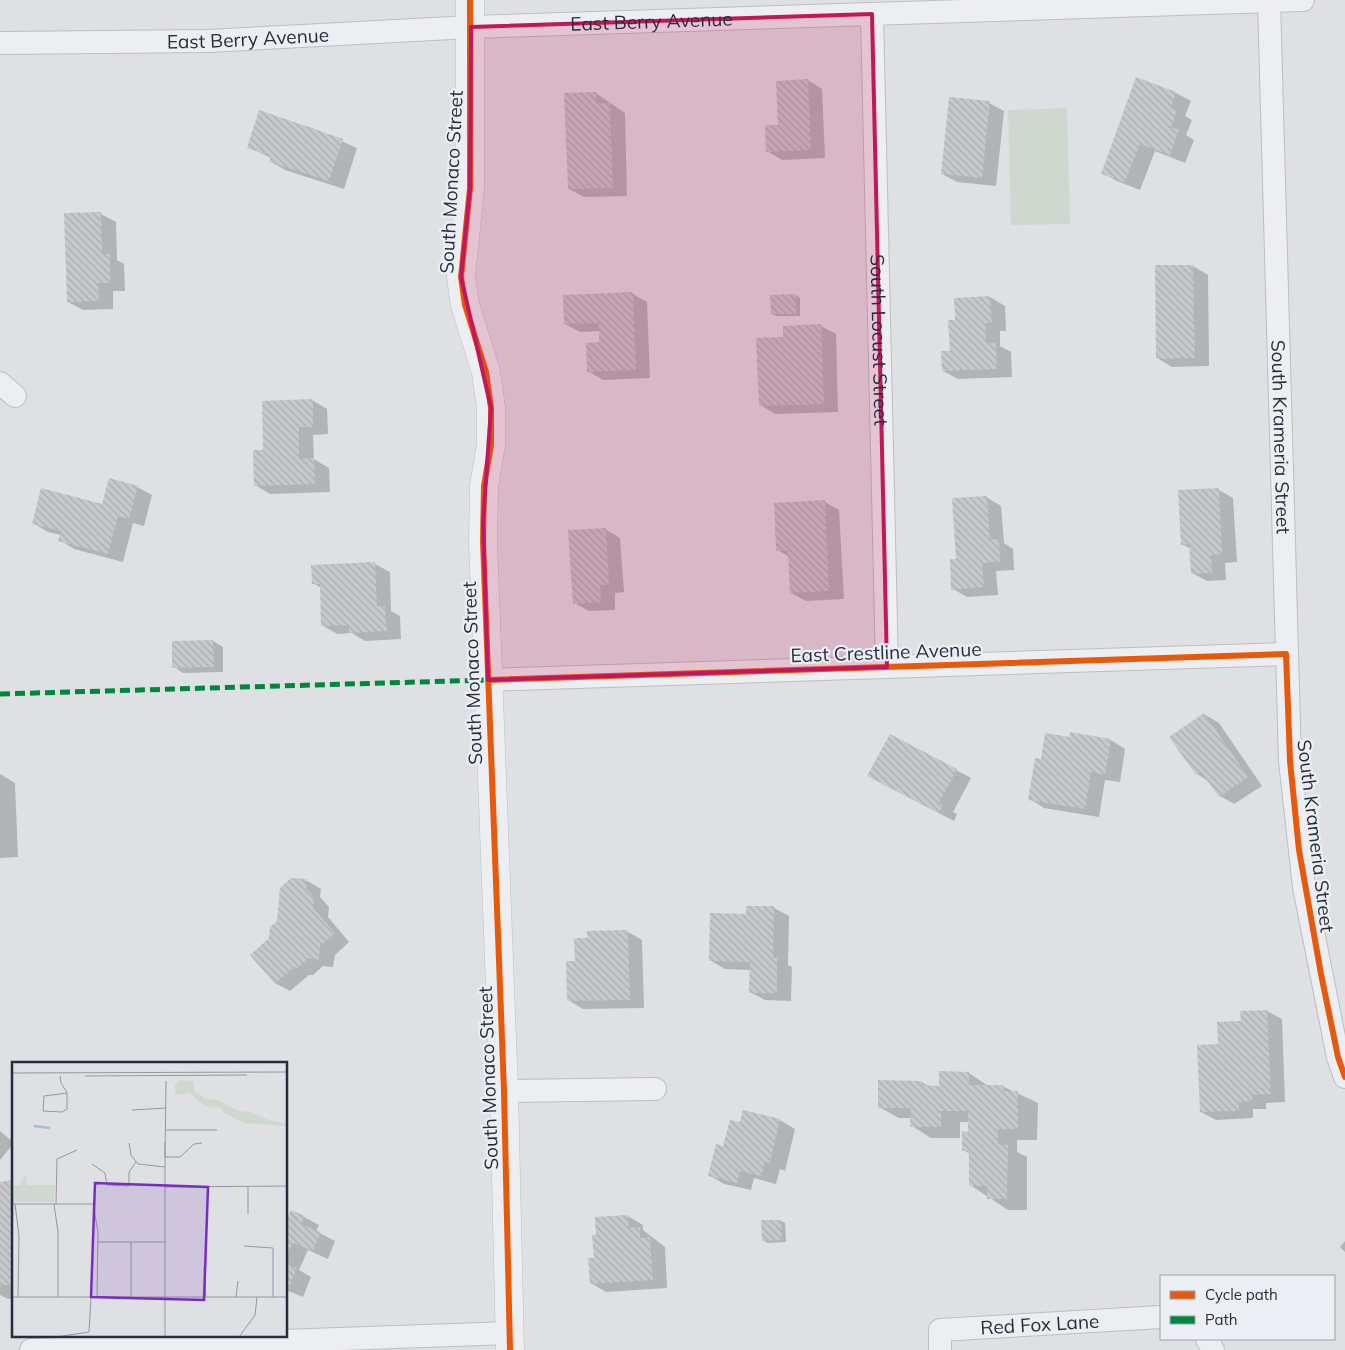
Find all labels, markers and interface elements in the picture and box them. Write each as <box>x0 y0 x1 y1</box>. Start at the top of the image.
street label: East Berry Avenue <box>570 7 733 36</box>
street label: East Berry Avenue <box>167 23 330 53</box>
street label: South Monaco Street <box>434 89 468 274</box>
street label: South Locust Street <box>866 254 893 426</box>
street label: South Krameria Street <box>1266 339 1296 535</box>
street label: South Monaco Street <box>457 580 487 765</box>
street label: East Crestline Avenue <box>790 637 982 667</box>
street label: South Krameria Street <box>1292 738 1340 934</box>
street label: South Monaco Street <box>473 985 503 1170</box>
inset map <box>12 1062 288 1338</box>
legend <box>1160 1275 1335 1340</box>
text: Cycle path <box>1205 1285 1278 1304</box>
street label: Red Fox Lane <box>980 1309 1100 1340</box>
text: Path <box>1205 1310 1237 1329</box>

